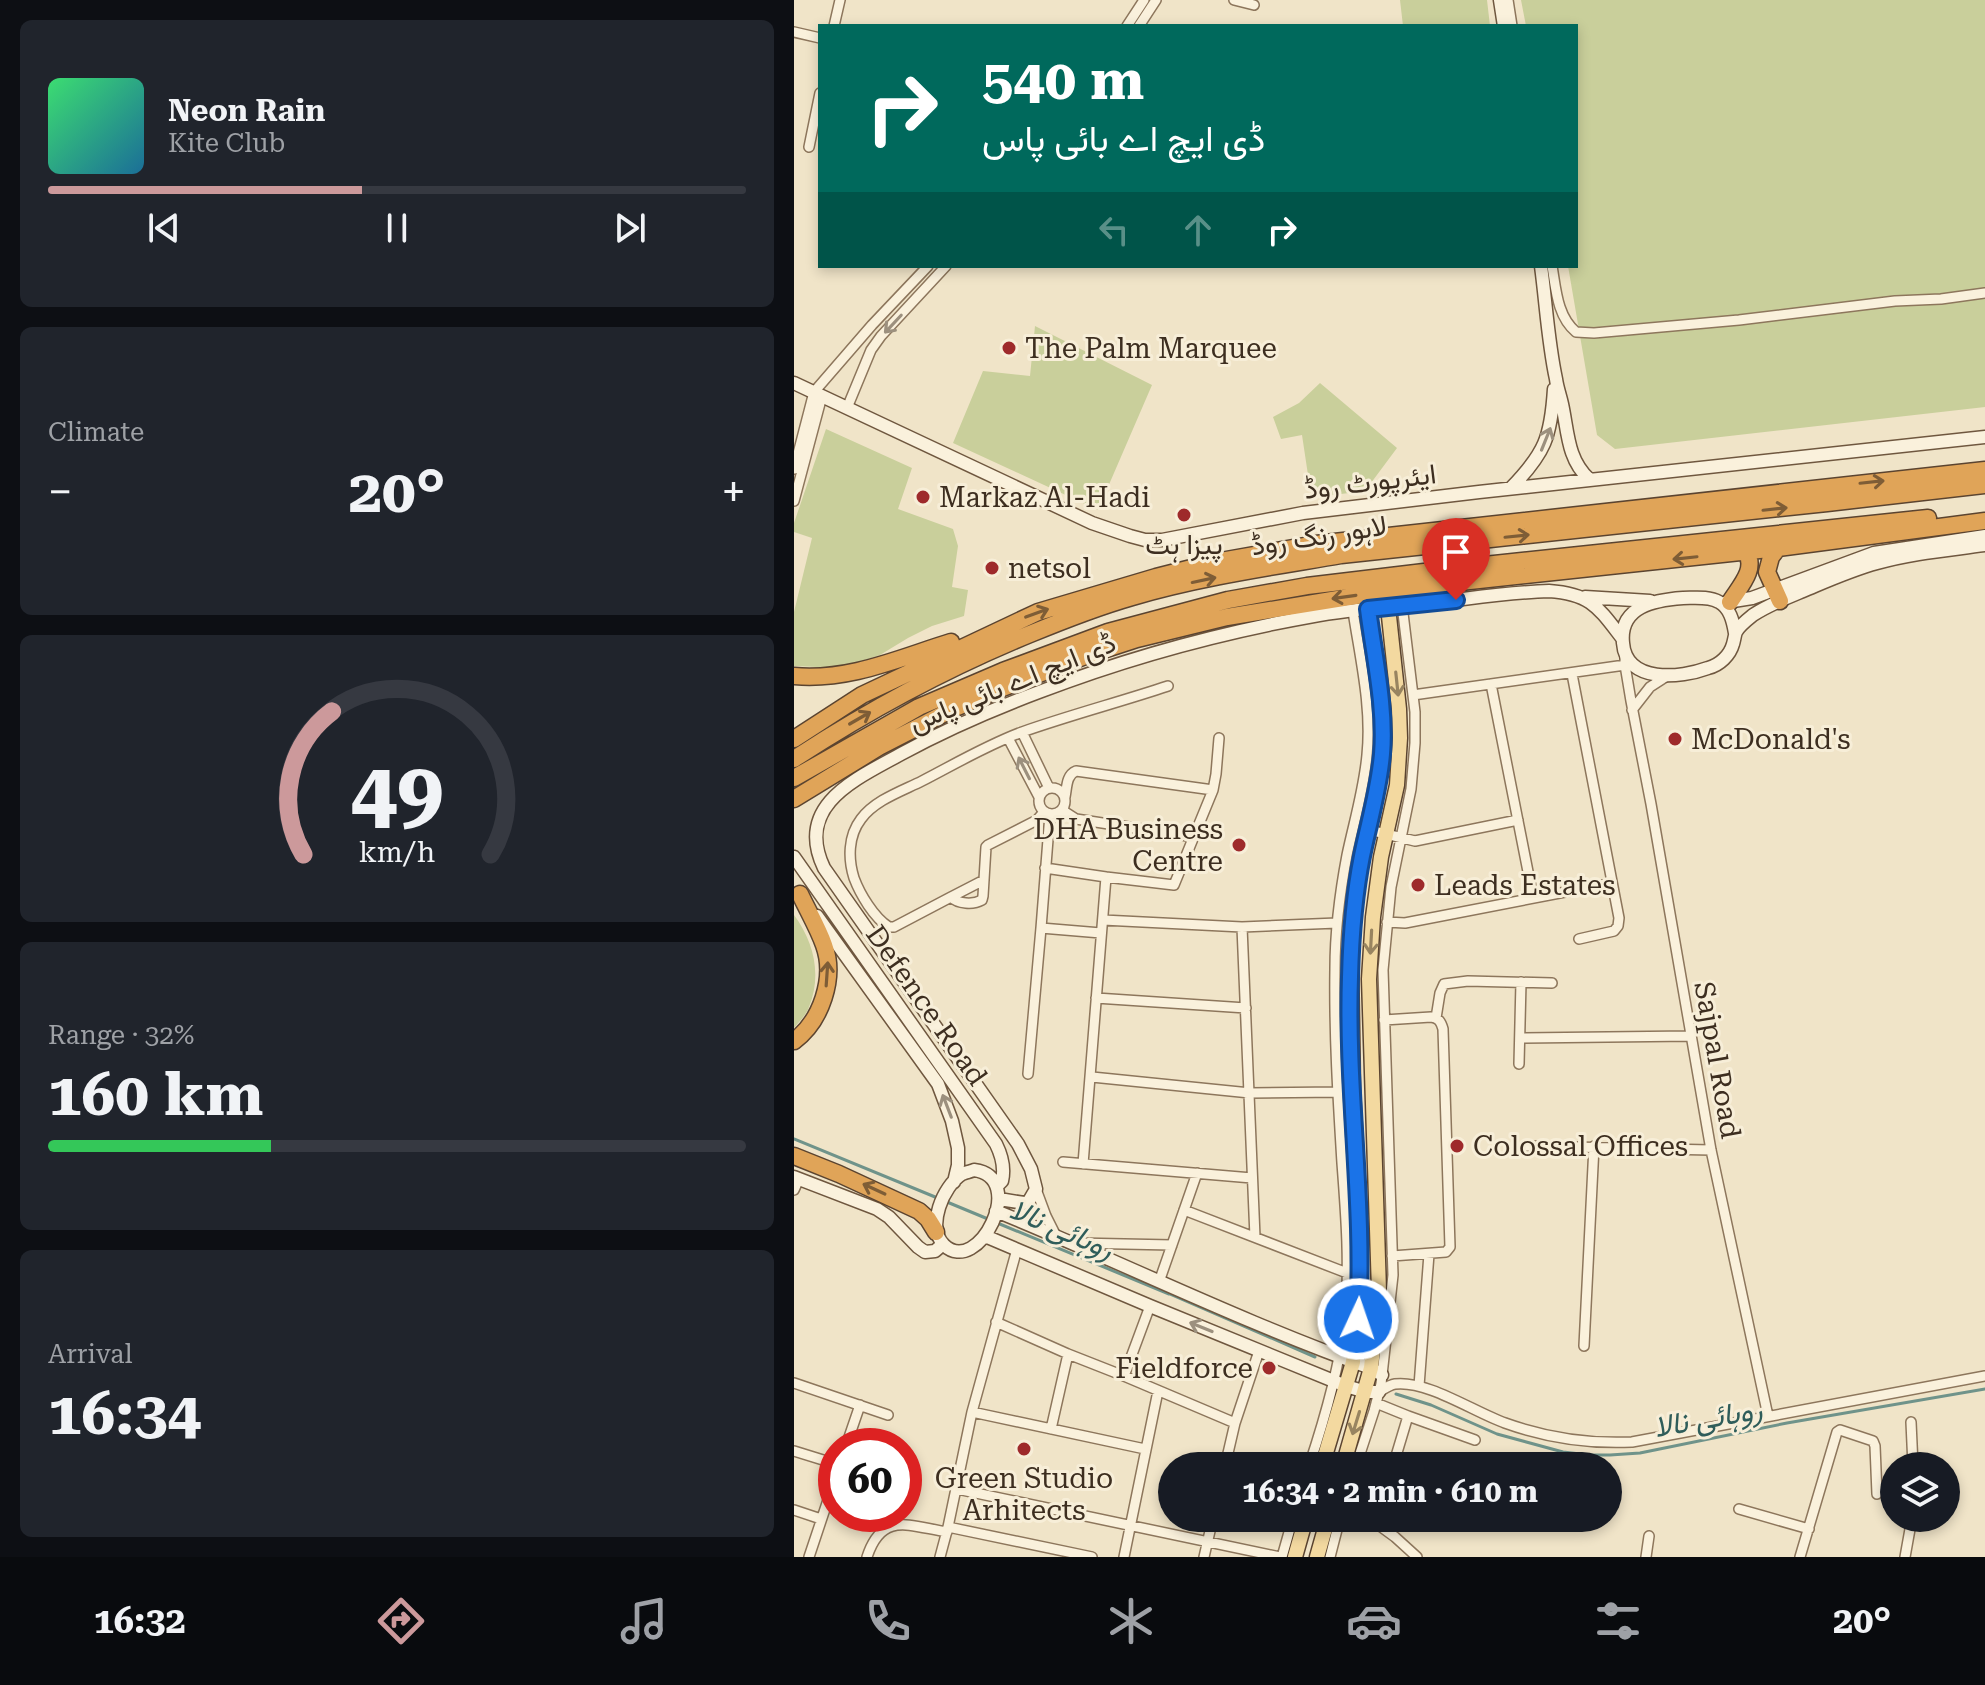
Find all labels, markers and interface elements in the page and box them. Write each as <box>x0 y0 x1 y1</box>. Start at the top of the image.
text: 540 m <box>982 47 1144 113</box>
icon: right <box>850 56 954 160</box>
text: Neon Rain <box>168 93 325 128</box>
text: ڈی ایچ اے بائی پاس <box>982 118 1265 160</box>
text: Kite Club <box>168 128 285 158</box>
icon: previous <box>142 206 186 250</box>
icon: pause <box>375 206 419 250</box>
icon: next <box>608 206 652 250</box>
icon: left <box>1092 208 1136 252</box>
icon: ahead <box>1176 208 1220 252</box>
icon: right <box>1260 208 1304 252</box>
one-way arrow <box>885 313 903 333</box>
place label: The Palm Marquee <box>1025 332 1277 365</box>
marker: The Palm Marquee <box>1000 339 1018 357</box>
text: Climate <box>48 417 144 447</box>
one-way arrow <box>1540 427 1554 451</box>
text: 20° <box>348 456 446 527</box>
street label: ایئرپورٹ روڈ <box>1302 457 1438 508</box>
text: − <box>48 466 73 518</box>
text: + <box>721 466 746 518</box>
one-way arrow <box>1858 474 1885 489</box>
place label: Markaz Al-Hadi <box>939 481 1150 514</box>
marker: Markaz Al-Hadi <box>914 488 932 506</box>
one-way arrow <box>1761 501 1788 516</box>
marker: پیزا ہٹ <box>1175 506 1193 524</box>
street label: لاہور رنگ روڈ <box>1249 508 1390 564</box>
pin <box>1422 518 1490 600</box>
place label: پیزا ہٹ <box>1145 528 1223 563</box>
one-way arrow <box>1503 529 1530 544</box>
icon: arrive <box>1434 530 1478 574</box>
one-way arrow <box>1672 550 1699 565</box>
place label: netsol <box>1008 552 1091 585</box>
marker: netsol <box>983 559 1001 577</box>
one-way arrow <box>1191 572 1216 587</box>
one-way arrow <box>1332 591 1357 606</box>
one-way arrow <box>1024 605 1048 619</box>
street label: ڈی ایچ اے بائی پاس <box>904 626 1122 742</box>
one-way arrow <box>1389 670 1404 697</box>
one-way arrow <box>848 710 872 725</box>
place label: McDonald's <box>1691 723 1851 756</box>
marker: McDonald's <box>1666 730 1684 748</box>
text: 49 <box>350 743 444 840</box>
one-way arrow <box>1015 756 1031 780</box>
place label: DHA Business Centre <box>1033 813 1223 878</box>
text: km/h <box>359 835 435 869</box>
marker: DHA Business Centre <box>1230 836 1248 854</box>
place label: Leads Estates <box>1434 869 1616 902</box>
marker: Leads Estates <box>1409 876 1427 894</box>
street label: Defence Road <box>859 919 994 1092</box>
one-way arrow <box>1363 928 1378 955</box>
one-way arrow <box>820 961 835 988</box>
street label: Sajpal Road <box>1687 979 1748 1141</box>
text: Range · 32% <box>48 1020 194 1050</box>
text: 160 km <box>48 1059 263 1130</box>
one-way arrow <box>939 1094 953 1119</box>
place label: Colossal Offices <box>1473 1130 1688 1163</box>
marker: Colossal Offices <box>1448 1137 1466 1155</box>
one-way arrow <box>862 1181 886 1196</box>
water label: روہائی نالا <box>1004 1191 1119 1269</box>
position arrow <box>1316 1277 1400 1361</box>
one-way arrow <box>1189 1319 1214 1333</box>
text: Arrival <box>48 1339 133 1369</box>
place label: Fieldforce <box>1115 1352 1253 1385</box>
marker: Fieldforce <box>1260 1359 1278 1377</box>
text: 16:34 <box>48 1378 201 1449</box>
water label: روہائی نالا <box>1651 1391 1765 1447</box>
one-way arrow <box>1348 1409 1363 1435</box>
speed limit sign: 60 <box>818 1428 922 1532</box>
marker: Green Studio Arhitects <box>1015 1440 1033 1458</box>
map controls <box>1880 1452 1960 1532</box>
button: layers <box>1880 1452 1960 1532</box>
place label: Green Studio Arhitects <box>935 1462 1113 1527</box>
text: 16:34 · 2 min · 610 m <box>1242 1474 1538 1509</box>
icon: directions <box>373 1593 429 1649</box>
icon: music <box>616 1593 672 1649</box>
icon: phone <box>860 1593 916 1649</box>
icon: climate <box>1103 1593 1159 1649</box>
icon: car <box>1346 1593 1402 1649</box>
icon: filters <box>1590 1593 1646 1649</box>
text: 16:32 <box>94 1600 186 1642</box>
text: 20° <box>1833 1600 1891 1642</box>

